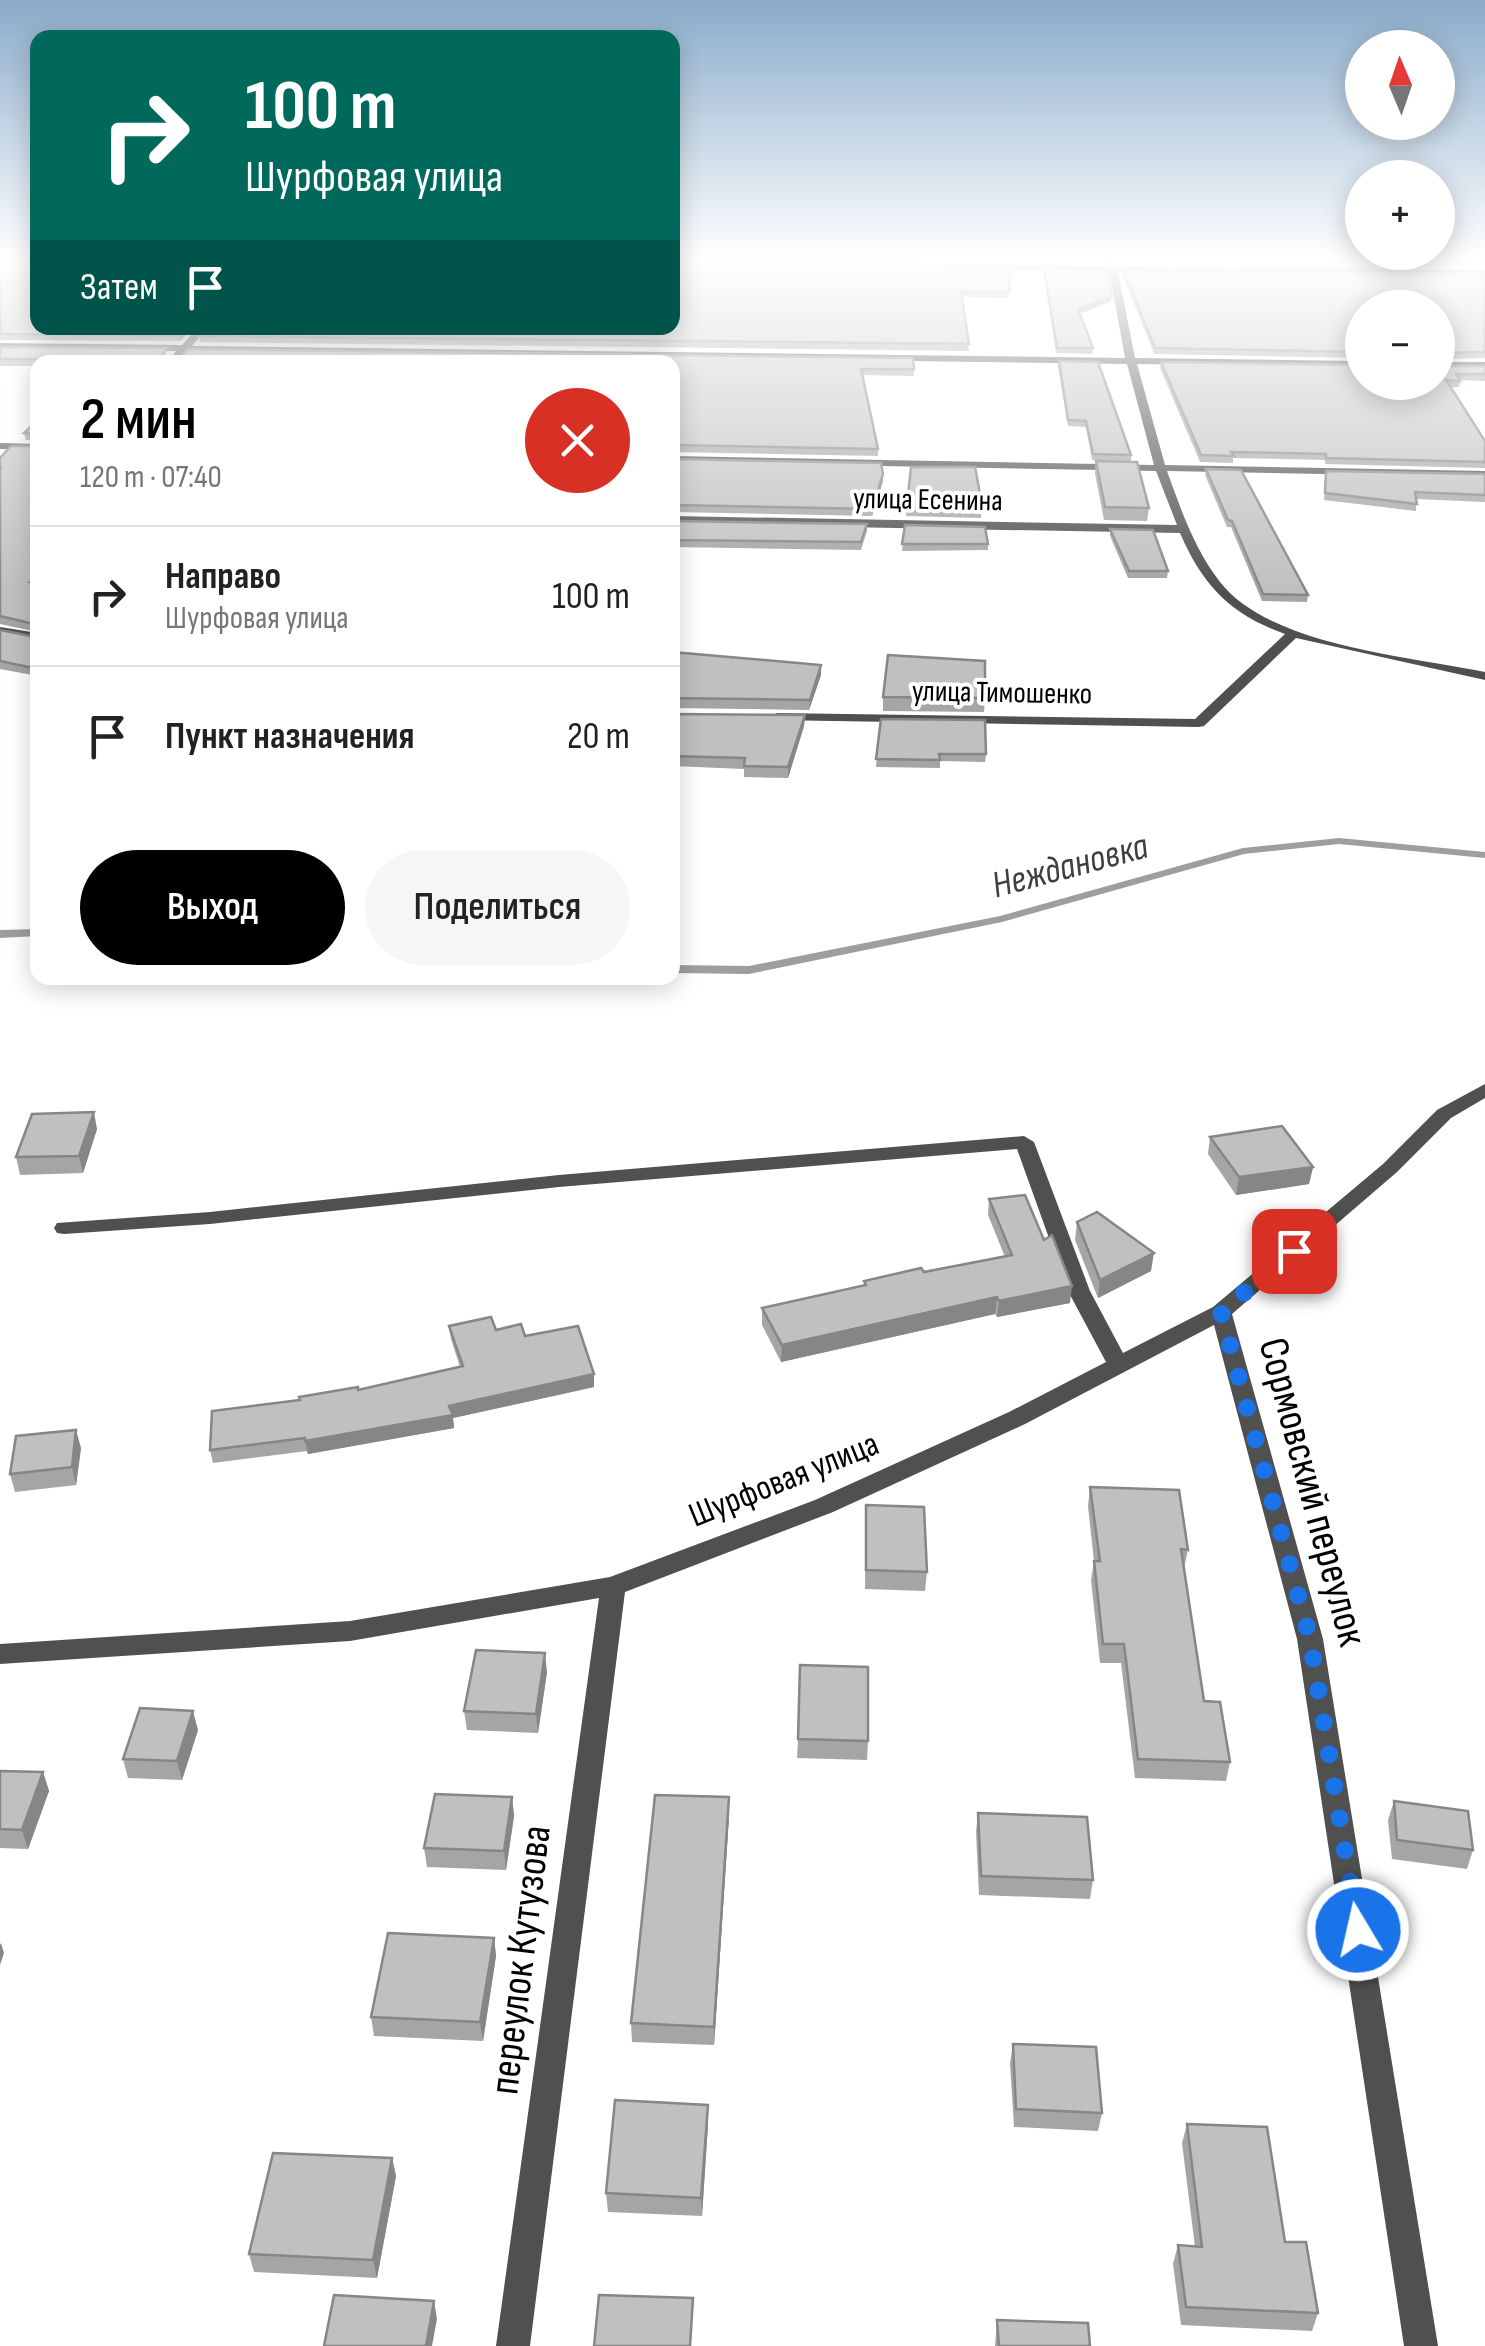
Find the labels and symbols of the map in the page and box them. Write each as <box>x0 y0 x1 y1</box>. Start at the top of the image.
north arrow <box>1345 30 1455 140</box>
street label: улица Есенина <box>853 481 1003 519</box>
street label: улица Тимошенко <box>912 673 1092 713</box>
water label: Неждановка <box>987 824 1153 908</box>
pin <box>1252 1209 1337 1294</box>
street label: Сормовский переулок <box>1246 1332 1378 1652</box>
street label: Шурфовая улица <box>683 1422 885 1538</box>
street label: переулок Кутузова <box>479 1823 563 2097</box>
position arrow <box>1306 1878 1410 1982</box>

